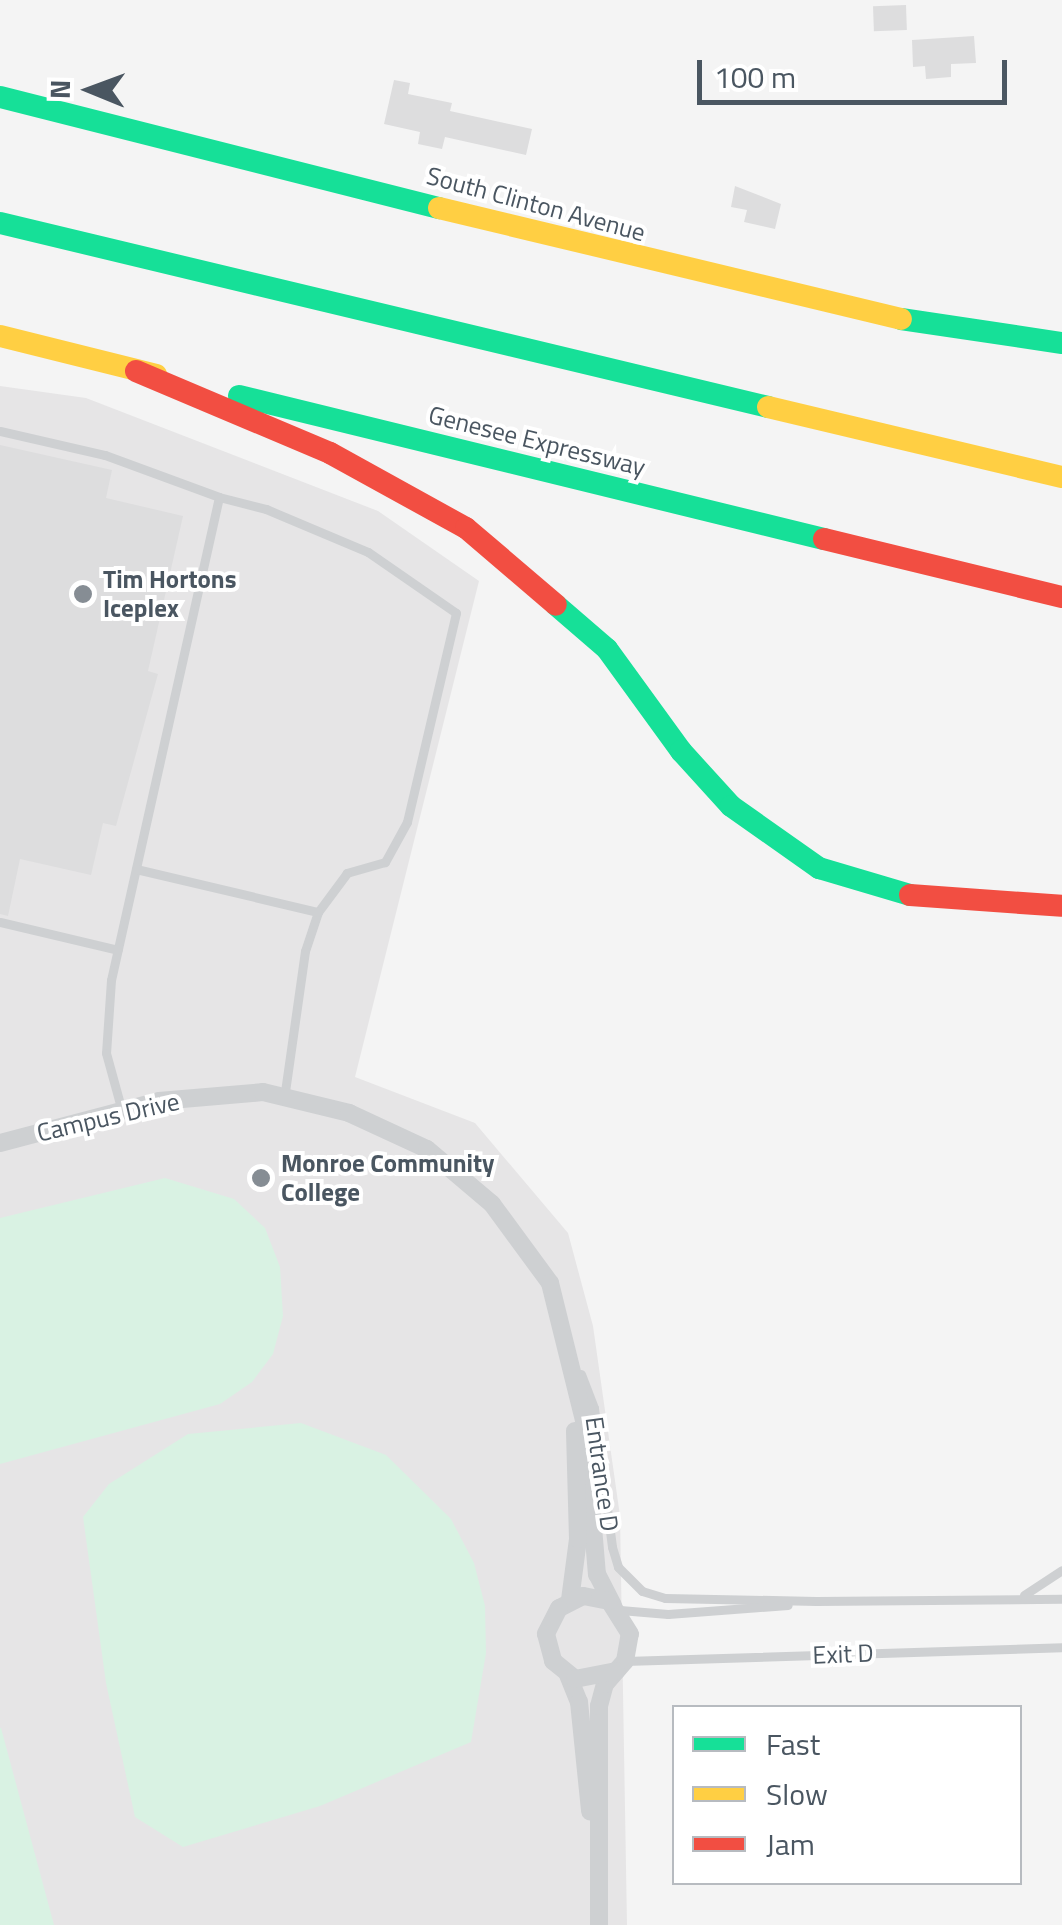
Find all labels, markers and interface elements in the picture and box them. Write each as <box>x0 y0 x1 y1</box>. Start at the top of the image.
north arrow <box>40 40 140 140</box>
scale bar <box>702 40 1012 102</box>
text: 100 m <box>714 54 796 100</box>
text: N <box>38 79 81 100</box>
street label: South Clinton Avenue <box>423 160 649 248</box>
street label: Genesee Expressway <box>426 400 648 482</box>
place label: Tim Hortons Iceplex <box>103 565 236 624</box>
marker: Tim Hortons Iceplex <box>72 583 94 605</box>
street label: Campus Drive <box>34 1086 182 1148</box>
place label: Monroe Community College <box>281 1149 495 1208</box>
marker: Monroe Community College <box>250 1167 272 1189</box>
street label: Entrance D <box>579 1415 625 1533</box>
street label: Exit D <box>812 1638 874 1670</box>
legend <box>672 1705 1022 1885</box>
text: Fast <box>766 1721 820 1767</box>
text: Slow <box>766 1771 828 1817</box>
text: Jam <box>766 1821 815 1867</box>

